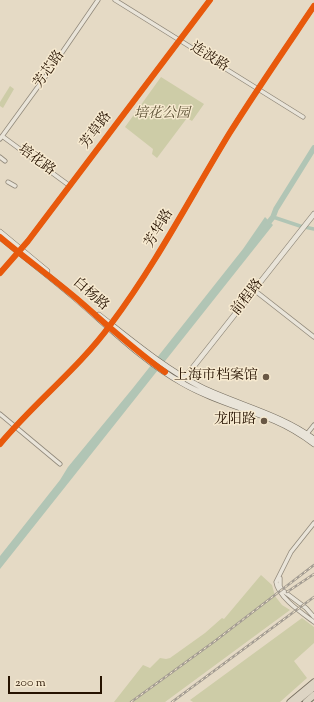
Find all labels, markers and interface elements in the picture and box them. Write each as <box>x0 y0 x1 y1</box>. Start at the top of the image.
street label: 连波路 <box>187 40 231 76</box>
street label: 芳芯路 <box>31 48 69 92</box>
park label: 培花公园 <box>134 107 190 123</box>
street label: 芳草路 <box>78 109 116 153</box>
street label: 培花路 <box>14 142 58 180</box>
street label: 芳华路 <box>142 207 178 251</box>
street label: 白杨路 <box>69 275 111 315</box>
street label: 前程路 <box>228 276 268 320</box>
place label: 上海市档案馆 <box>174 369 258 385</box>
marker: 上海市档案馆 <box>261 372 271 382</box>
place label: 龙阳路 <box>214 413 256 429</box>
marker: 龙阳路 <box>259 416 269 426</box>
scale bar <box>10 668 104 694</box>
text: 200 m <box>15 674 46 692</box>

